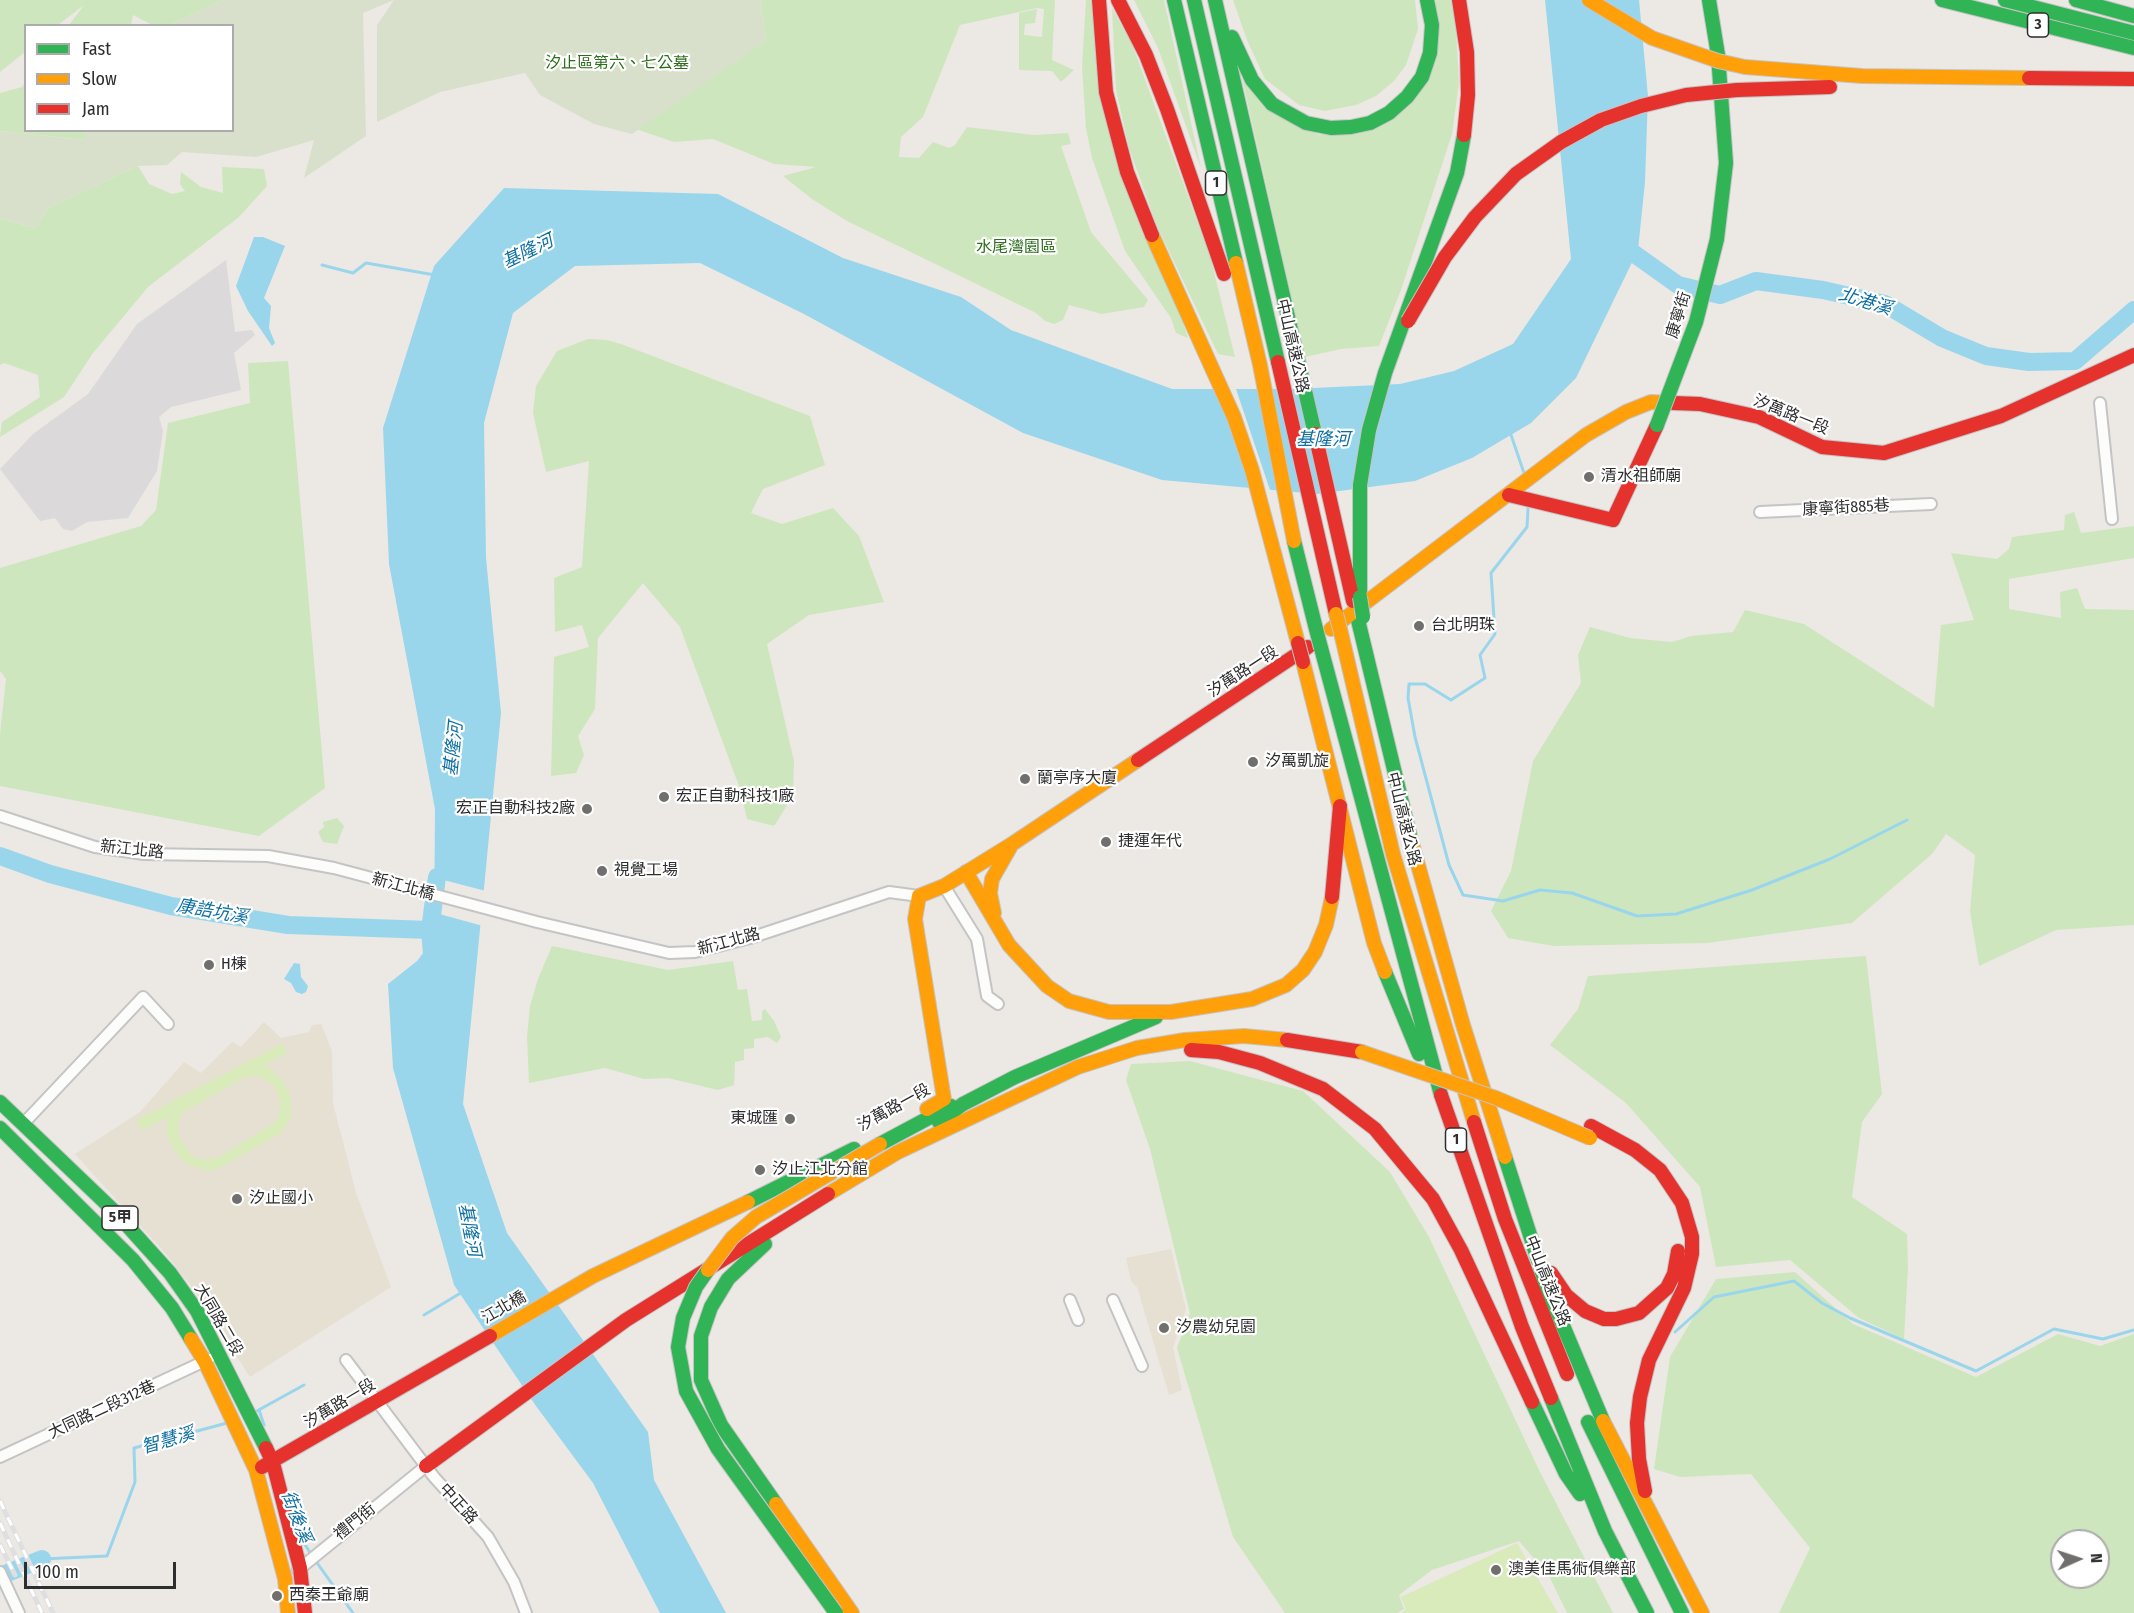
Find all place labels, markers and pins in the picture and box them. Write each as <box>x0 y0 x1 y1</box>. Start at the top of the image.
place label: 清水祖師廟 <box>1601 467 1681 487</box>
marker: 清水祖師廟 <box>1582 470 1596 484</box>
place label: 台北明珠 <box>1431 616 1495 636</box>
marker: 台北明珠 <box>1412 619 1426 633</box>
place label: 汐萬凱旋 <box>1265 752 1329 772</box>
marker: 汐萬凱旋 <box>1246 755 1260 769</box>
place label: 蘭亭序大廈 <box>1037 769 1117 789</box>
marker: 蘭亭序大廈 <box>1018 772 1032 786</box>
place label: 宏正自動科技1廠 <box>676 787 794 807</box>
marker: 宏正自動科技1廠 <box>657 790 671 804</box>
place label: 宏正自動科技2廠 <box>456 799 575 819</box>
marker: 宏正自動科技2廠 <box>580 802 594 816</box>
place label: 捷運年代 <box>1118 832 1182 852</box>
marker: 捷運年代 <box>1099 835 1113 849</box>
place label: 視覺工場 <box>614 861 678 881</box>
marker: 視覺工場 <box>595 864 609 878</box>
place label: H棟 <box>221 955 247 975</box>
marker: H棟 <box>202 958 216 972</box>
place label: 東城匯 <box>730 1109 778 1129</box>
marker: 東城匯 <box>783 1112 797 1126</box>
place label: 汐止江北分館 <box>772 1160 868 1180</box>
marker: 汐止江北分館 <box>753 1163 767 1177</box>
place label: 汐止國小 <box>249 1189 313 1209</box>
marker: 汐止國小 <box>230 1192 244 1206</box>
place label: 汐農幼兒園 <box>1176 1318 1256 1338</box>
marker: 汐農幼兒園 <box>1157 1321 1171 1335</box>
place label: 澳美佳馬術俱樂部 <box>1508 1560 1636 1580</box>
marker: 澳美佳馬術俱樂部 <box>1489 1563 1503 1577</box>
place label: 西秦王爺廟 <box>289 1586 369 1606</box>
marker: 西秦王爺廟 <box>270 1589 284 1603</box>

